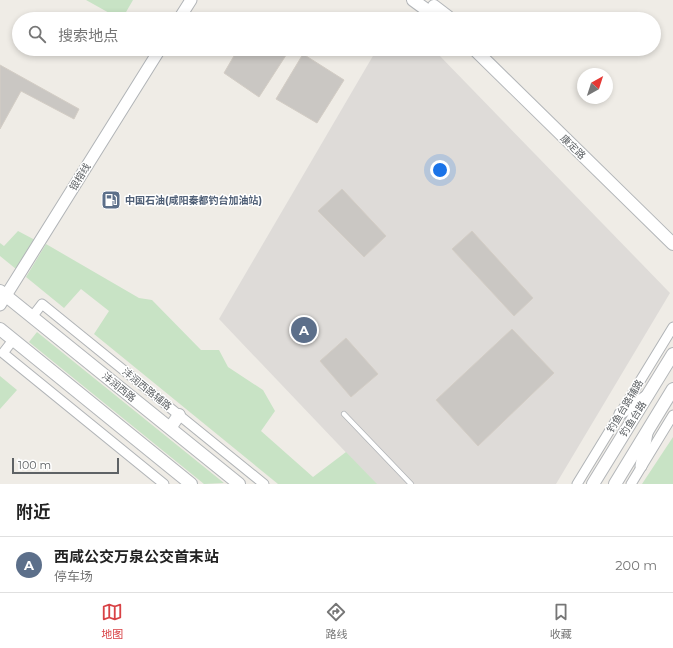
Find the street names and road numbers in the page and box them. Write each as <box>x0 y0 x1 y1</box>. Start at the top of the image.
street label: 康定路 <box>558 132 588 162</box>
street label: 银榕线 <box>67 161 93 193</box>
street label: 沣润西路辅路 <box>120 365 174 413</box>
street label: 沣润西路 <box>99 369 139 405</box>
street label: 钓鱼台路辅路 <box>604 377 646 435</box>
street label: 钓鱼台路 <box>617 399 649 439</box>

